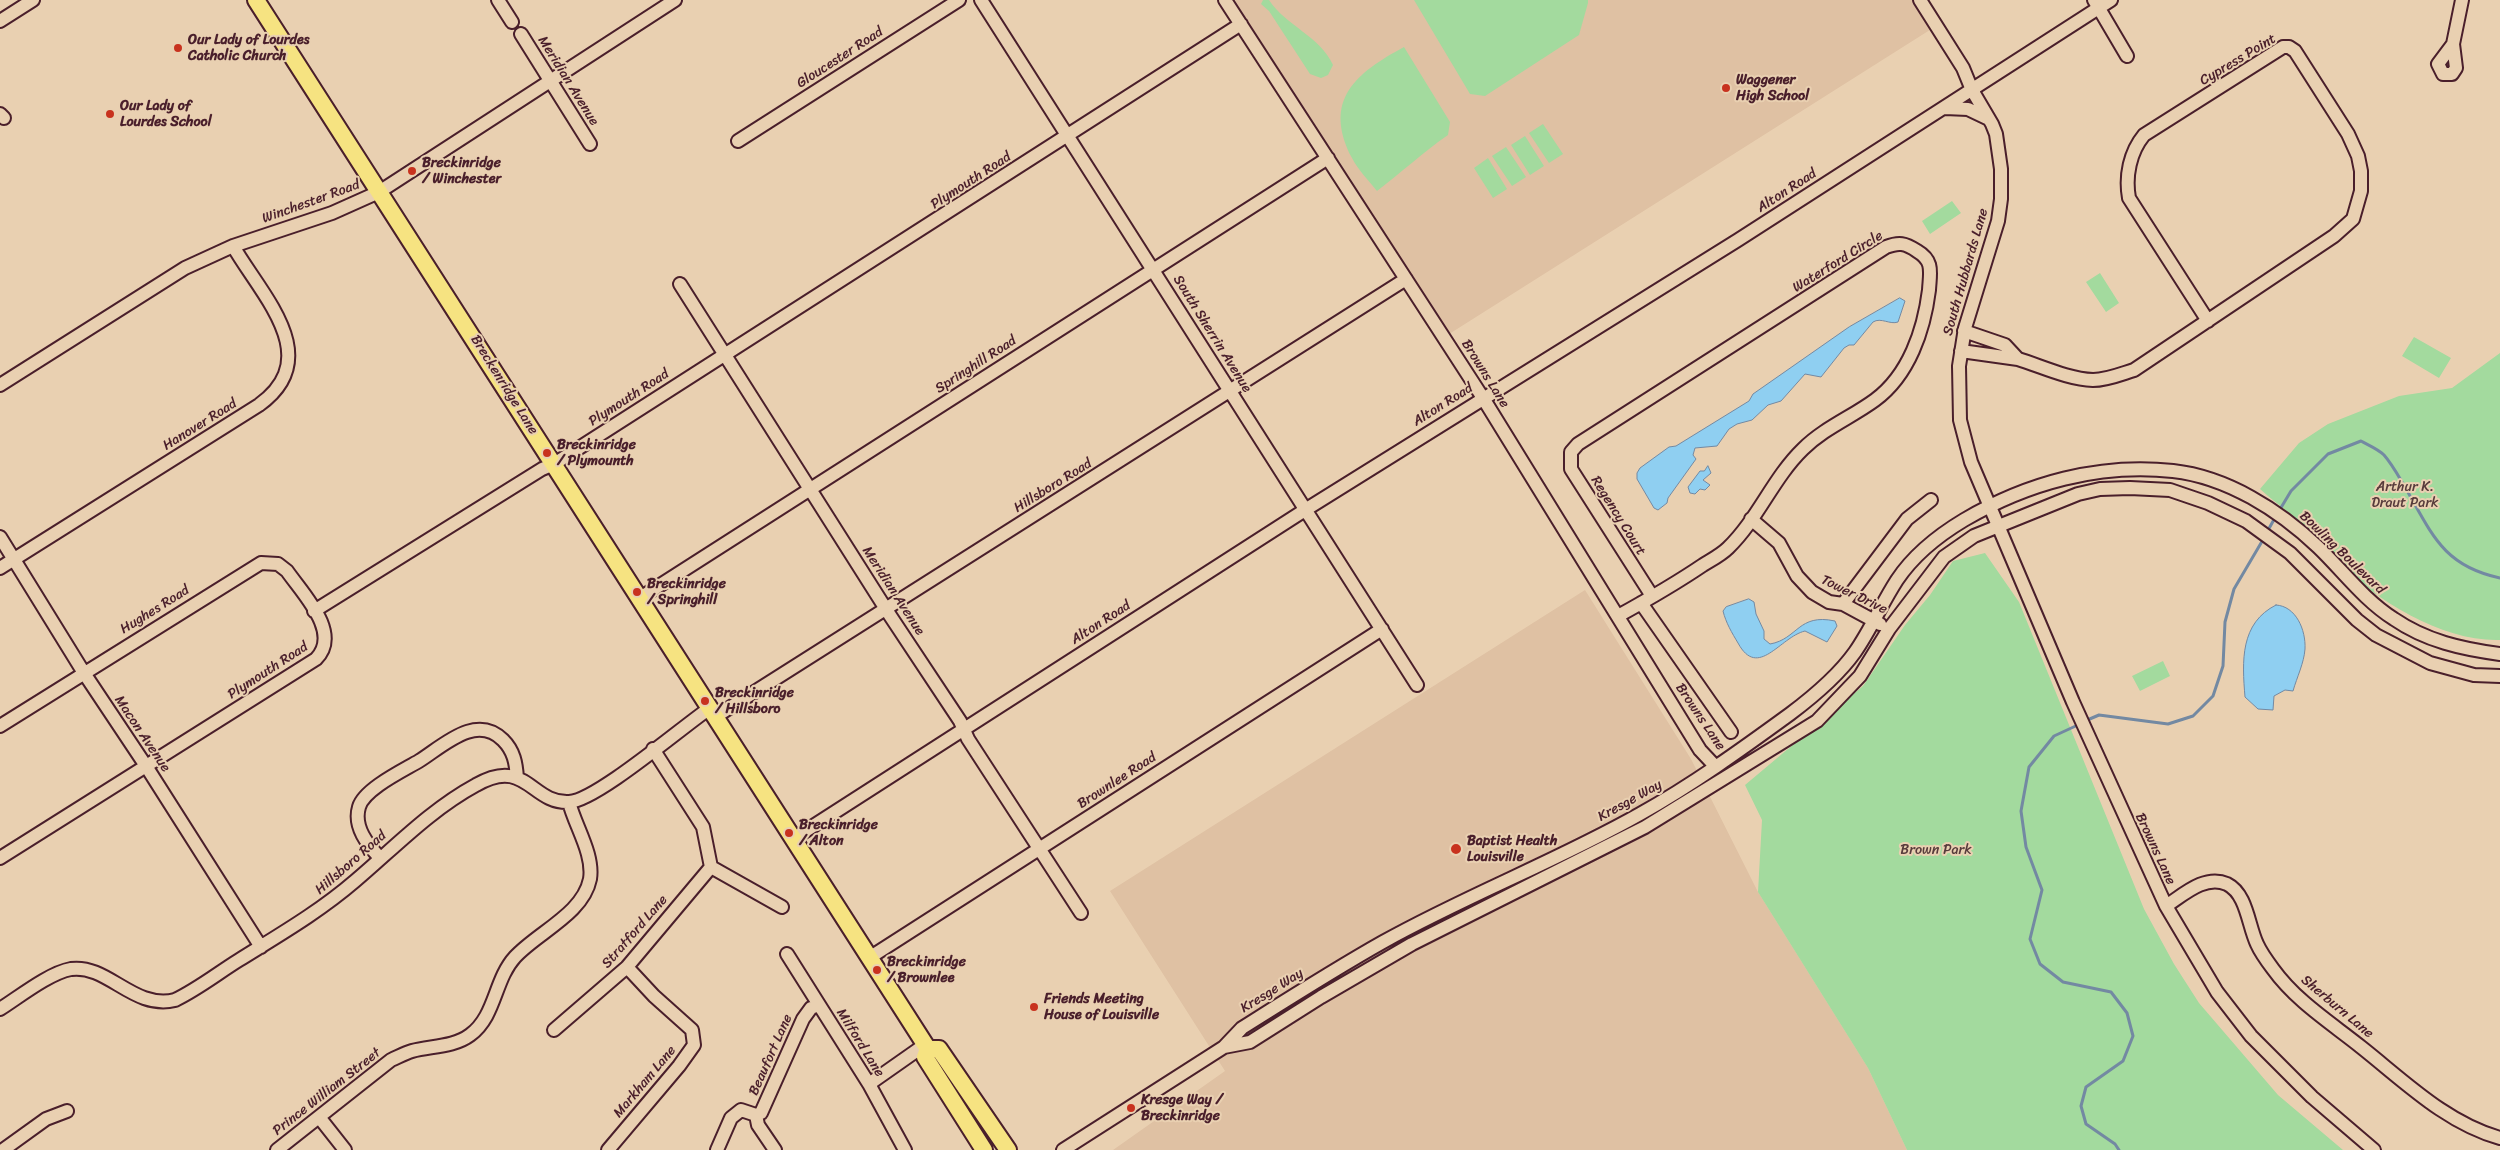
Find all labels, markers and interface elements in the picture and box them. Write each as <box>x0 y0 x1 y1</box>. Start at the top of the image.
street label: Gloucester Road <box>794 24 886 92</box>
street label: Cypress Point <box>2197 31 2279 89</box>
place label: Our Lady of Lourdes Catholic Church <box>188 32 309 64</box>
street label: Meridian Avenue <box>534 33 602 129</box>
marker: Our Lady of Lourdes Catholic Church <box>172 42 184 54</box>
place label: Waggener High School <box>1736 72 1809 104</box>
marker: Waggener High School <box>1720 82 1732 94</box>
place label: Our Lady of Lourdes School <box>120 98 212 130</box>
marker: Our Lady of Lourdes School <box>104 108 116 120</box>
street label: Plymouth Road <box>928 149 1014 213</box>
place label: Breckinridge / Winchester <box>422 155 501 188</box>
marker: Breckinridge / Winchester <box>406 165 418 177</box>
street label: Alton Road <box>1754 166 1820 216</box>
street label: Winchester Road <box>260 177 362 227</box>
street label: South Hubbards Lane <box>1940 206 1992 338</box>
street label: Waterford Circle <box>1790 228 1886 296</box>
street label: South Sherrin Avenue <box>1169 272 1255 396</box>
street label: Breckenridge Lane <box>467 332 541 438</box>
street label: Springhill Road <box>932 333 1020 397</box>
street label: Browns Lane <box>1457 337 1513 411</box>
street label: Plymouth Road <box>586 366 672 430</box>
street label: Alton Road <box>1410 380 1476 430</box>
street label: Hanover Road <box>160 396 240 454</box>
place label: Breckinridge / Plymounth <box>557 437 636 470</box>
marker: Breckinridge / Plymounth <box>541 447 553 459</box>
street label: Hillsboro Road <box>1011 455 1095 517</box>
street label: Regency Court <box>1587 473 1649 559</box>
park label: Arthur K. Draut Park <box>2371 479 2439 512</box>
street label: Bowling Boulevard <box>2296 508 2388 598</box>
street label: Meridian Avenue <box>858 543 928 639</box>
street label: Tower Drive <box>1818 572 1890 618</box>
place label: Breckinridge / Springhill <box>647 576 726 608</box>
street label: Hughes Road <box>117 582 193 638</box>
marker: Breckinridge / Springhill <box>631 586 643 598</box>
street label: Alton Road <box>1068 598 1134 648</box>
street label: Plymouth Road <box>225 639 311 703</box>
street label: Browns Lane <box>1671 680 1729 754</box>
place label: Breckinridge / Hillsboro <box>715 685 794 718</box>
street label: Macon Avenue <box>110 693 174 775</box>
marker: Breckinridge / Hillsboro <box>699 695 711 707</box>
street label: Brownlee Road <box>1074 749 1160 813</box>
street label: Kresge Way <box>1595 776 1665 826</box>
street label: Browns Lane <box>2131 810 2179 888</box>
place label: Breckinridge / Alton <box>799 817 878 850</box>
marker: Breckinridge / Alton <box>783 827 795 839</box>
street label: Hillsboro Road <box>312 828 390 898</box>
place label: Baptist Health Louisville <box>1467 833 1557 866</box>
marker: Baptist Health Louisville <box>1449 842 1463 856</box>
park label: Brown Park <box>1900 842 1972 858</box>
street label: Stratford Lane <box>599 892 671 972</box>
place label: Breckinridge / Brownlee <box>887 954 966 986</box>
marker: Breckinridge / Brownlee <box>871 964 883 976</box>
street label: Kresge Way <box>1237 965 1307 1017</box>
street label: Sherburn Lane <box>2297 972 2377 1042</box>
place label: Friends Meeting House of Louisville <box>1044 991 1159 1024</box>
marker: Friends Meeting House of Louisville <box>1028 1001 1040 1013</box>
street label: Milford Lane <box>832 1006 888 1080</box>
street label: Beaufort Lane <box>746 1012 796 1098</box>
street label: Markham Lane <box>610 1043 680 1121</box>
street label: Prince William Street <box>270 1045 384 1139</box>
place label: Kresge Way / Breckinridge <box>1141 1092 1222 1124</box>
marker: Kresge Way / Breckinridge <box>1125 1102 1137 1114</box>

